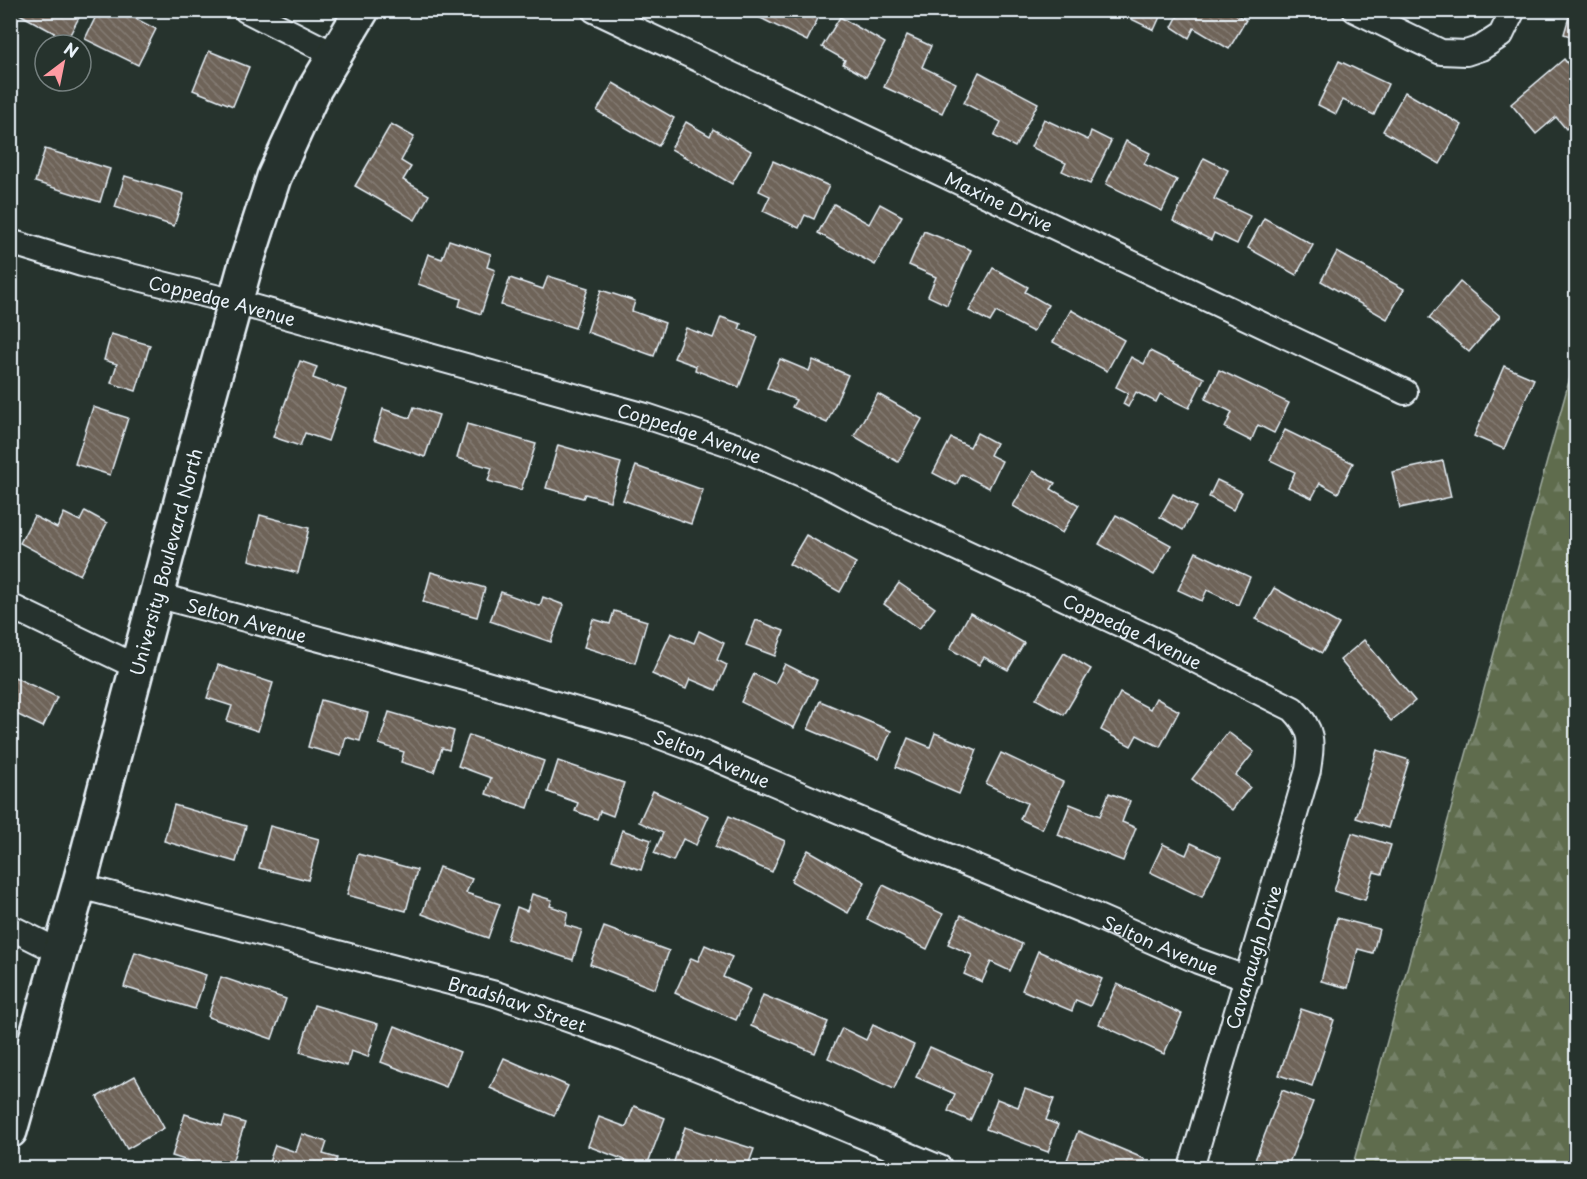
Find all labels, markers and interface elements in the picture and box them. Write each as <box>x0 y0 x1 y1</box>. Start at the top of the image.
north arrow <box>33 33 93 93</box>
text: N <box>60 36 83 63</box>
street label: Maxine Drive <box>941 164 1058 238</box>
street label: Coppedge Avenue <box>146 268 299 332</box>
street label: Coppedge Avenue <box>614 395 767 469</box>
street label: University Boulevard North <box>122 445 208 678</box>
street label: Coppedge Avenue <box>1059 586 1207 675</box>
street label: Selton Avenue <box>184 590 310 649</box>
street label: Selton Avenue <box>650 722 775 794</box>
street label: Cavanaugh Drive <box>1218 881 1288 1033</box>
street label: Selton Avenue <box>1099 907 1223 981</box>
street label: Bradshaw Street <box>445 969 591 1038</box>

